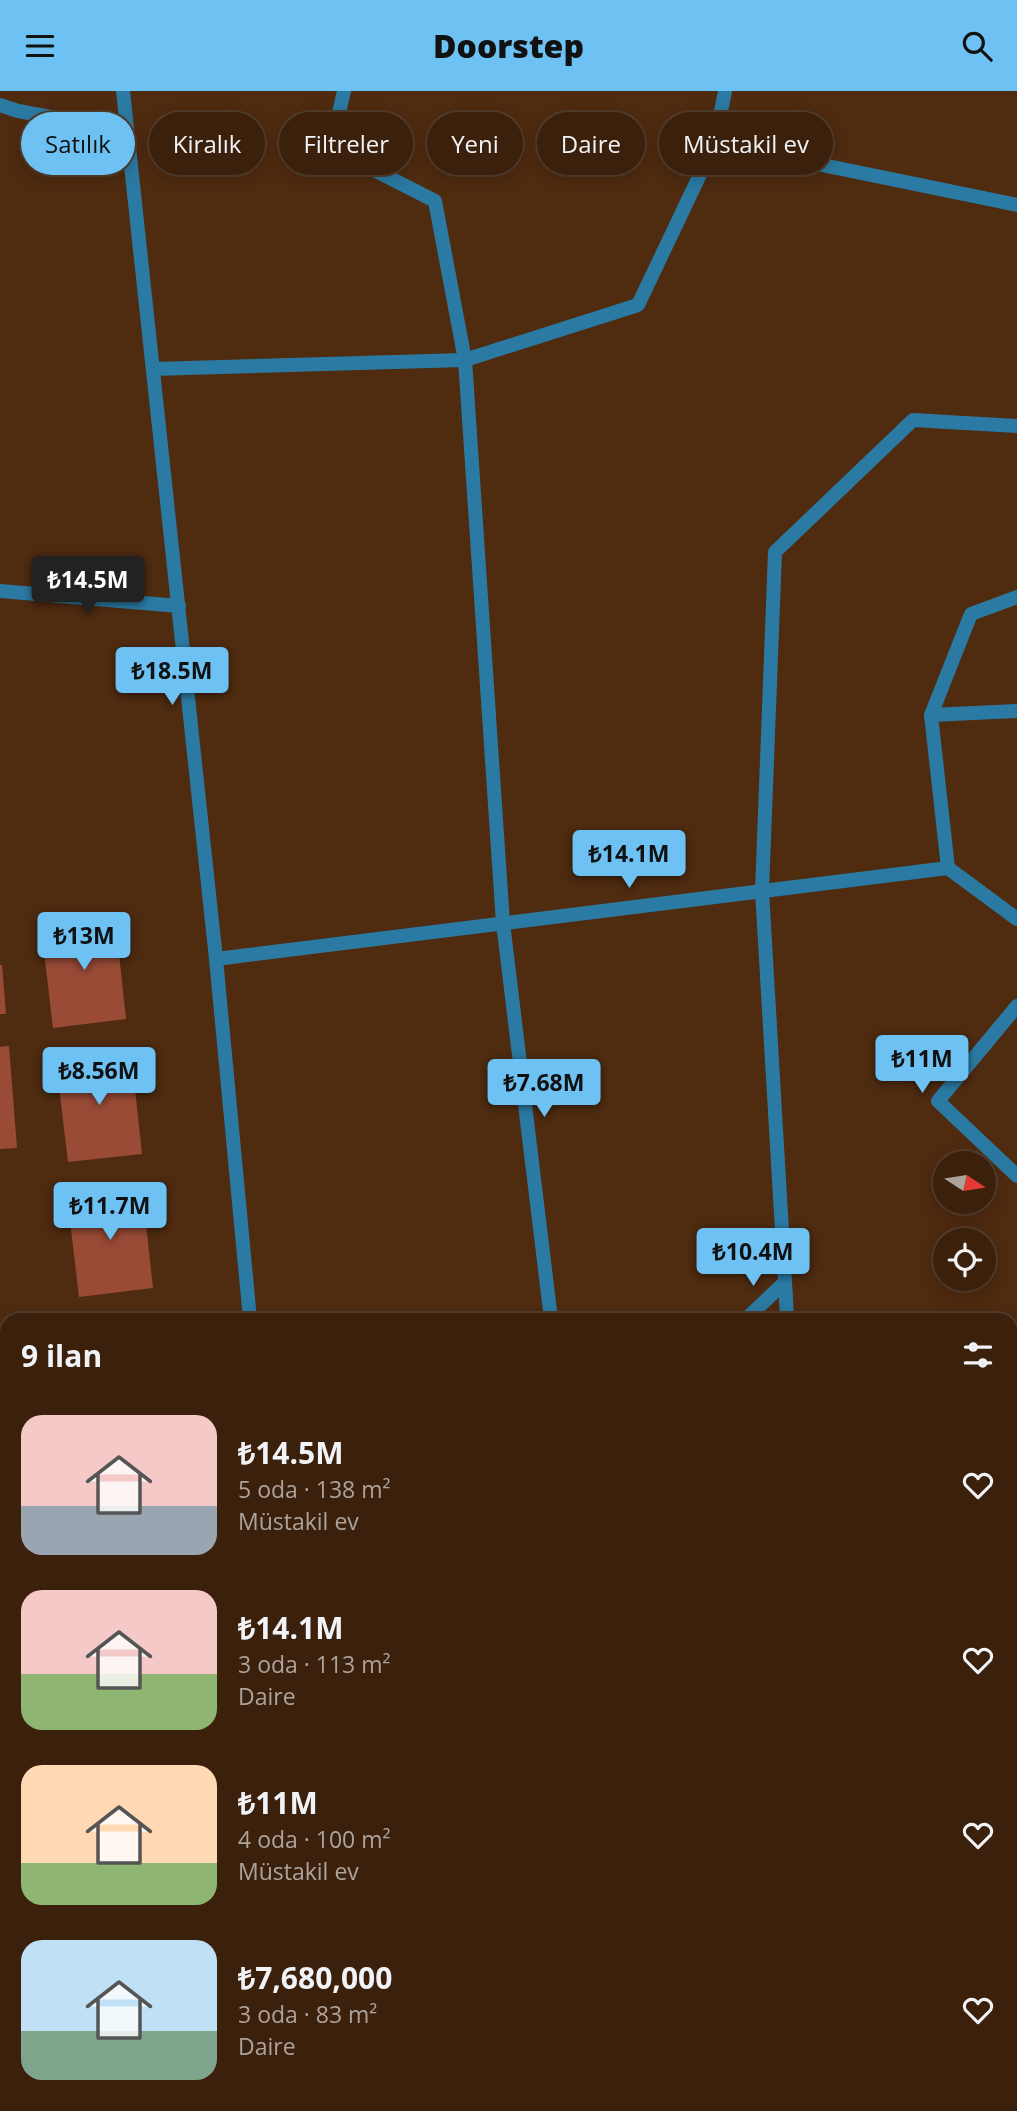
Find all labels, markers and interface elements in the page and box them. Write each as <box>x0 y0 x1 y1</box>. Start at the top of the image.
text: Doorstep <box>433 24 584 67</box>
icon: menu <box>21 27 59 65</box>
icon: search <box>958 27 996 65</box>
chip: Satılık <box>21 112 135 175</box>
chip: Kiralık <box>149 112 265 175</box>
chip: Filtreler <box>279 112 413 175</box>
chip: Yeni <box>427 112 523 175</box>
chip: Daire <box>537 112 645 175</box>
chip: Müstakil ev <box>659 112 833 175</box>
pin: ₺14.5M <box>31 557 145 616</box>
text: ₺14.5M <box>48 563 128 595</box>
pin: ₺18.5M <box>115 647 229 707</box>
text: ₺18.5M <box>132 654 212 686</box>
pin: ₺14.1M <box>572 831 686 890</box>
text: ₺14.1M <box>589 837 669 869</box>
pin: ₺13M <box>43 913 125 972</box>
text: ₺13M <box>53 919 115 951</box>
pin: ₺11M <box>881 1035 963 1095</box>
text: ₺11M <box>891 1042 953 1074</box>
pin: ₺8.56M <box>42 1047 156 1107</box>
text: ₺8.56M <box>59 1054 139 1086</box>
pin: ₺7.68M <box>487 1059 601 1119</box>
text: ₺7.68M <box>504 1066 584 1098</box>
north arrow <box>933 1151 996 1215</box>
map controls <box>933 1151 996 1291</box>
pin: ₺11.7M <box>53 1183 167 1242</box>
text: ₺11.7M <box>70 1189 150 1221</box>
button: locate <box>933 1228 996 1291</box>
pin: ₺10.4M <box>696 1229 810 1288</box>
text: ₺10.4M <box>713 1235 793 1267</box>
text: 9 ilan <box>21 1335 102 1376</box>
icon: filters <box>959 1336 997 1374</box>
text: ₺14.5M <box>238 1432 343 1473</box>
icon: home <box>77 1443 161 1527</box>
icon: heart <box>959 1466 997 1504</box>
text: 5 oda · 138 m² <box>238 1473 391 1505</box>
text: Müstakil ev <box>238 1505 359 1537</box>
text: ₺14.1M <box>238 1607 343 1648</box>
icon: home <box>77 1618 161 1702</box>
icon: heart <box>959 1641 997 1679</box>
text: 3 oda · 113 m² <box>238 1648 391 1680</box>
text: Daire <box>238 1680 296 1712</box>
text: ₺11M <box>238 1782 318 1823</box>
icon: home <box>77 1793 161 1877</box>
icon: heart <box>959 1816 997 1854</box>
text: 4 oda · 100 m² <box>238 1823 391 1855</box>
text: Müstakil ev <box>238 1855 359 1887</box>
text: ₺7,680,000 <box>238 1957 392 1998</box>
icon: home <box>77 1968 161 2052</box>
icon: heart <box>959 1991 997 2029</box>
text: 3 oda · 83 m² <box>238 1998 377 2030</box>
text: Daire <box>238 2030 296 2062</box>

